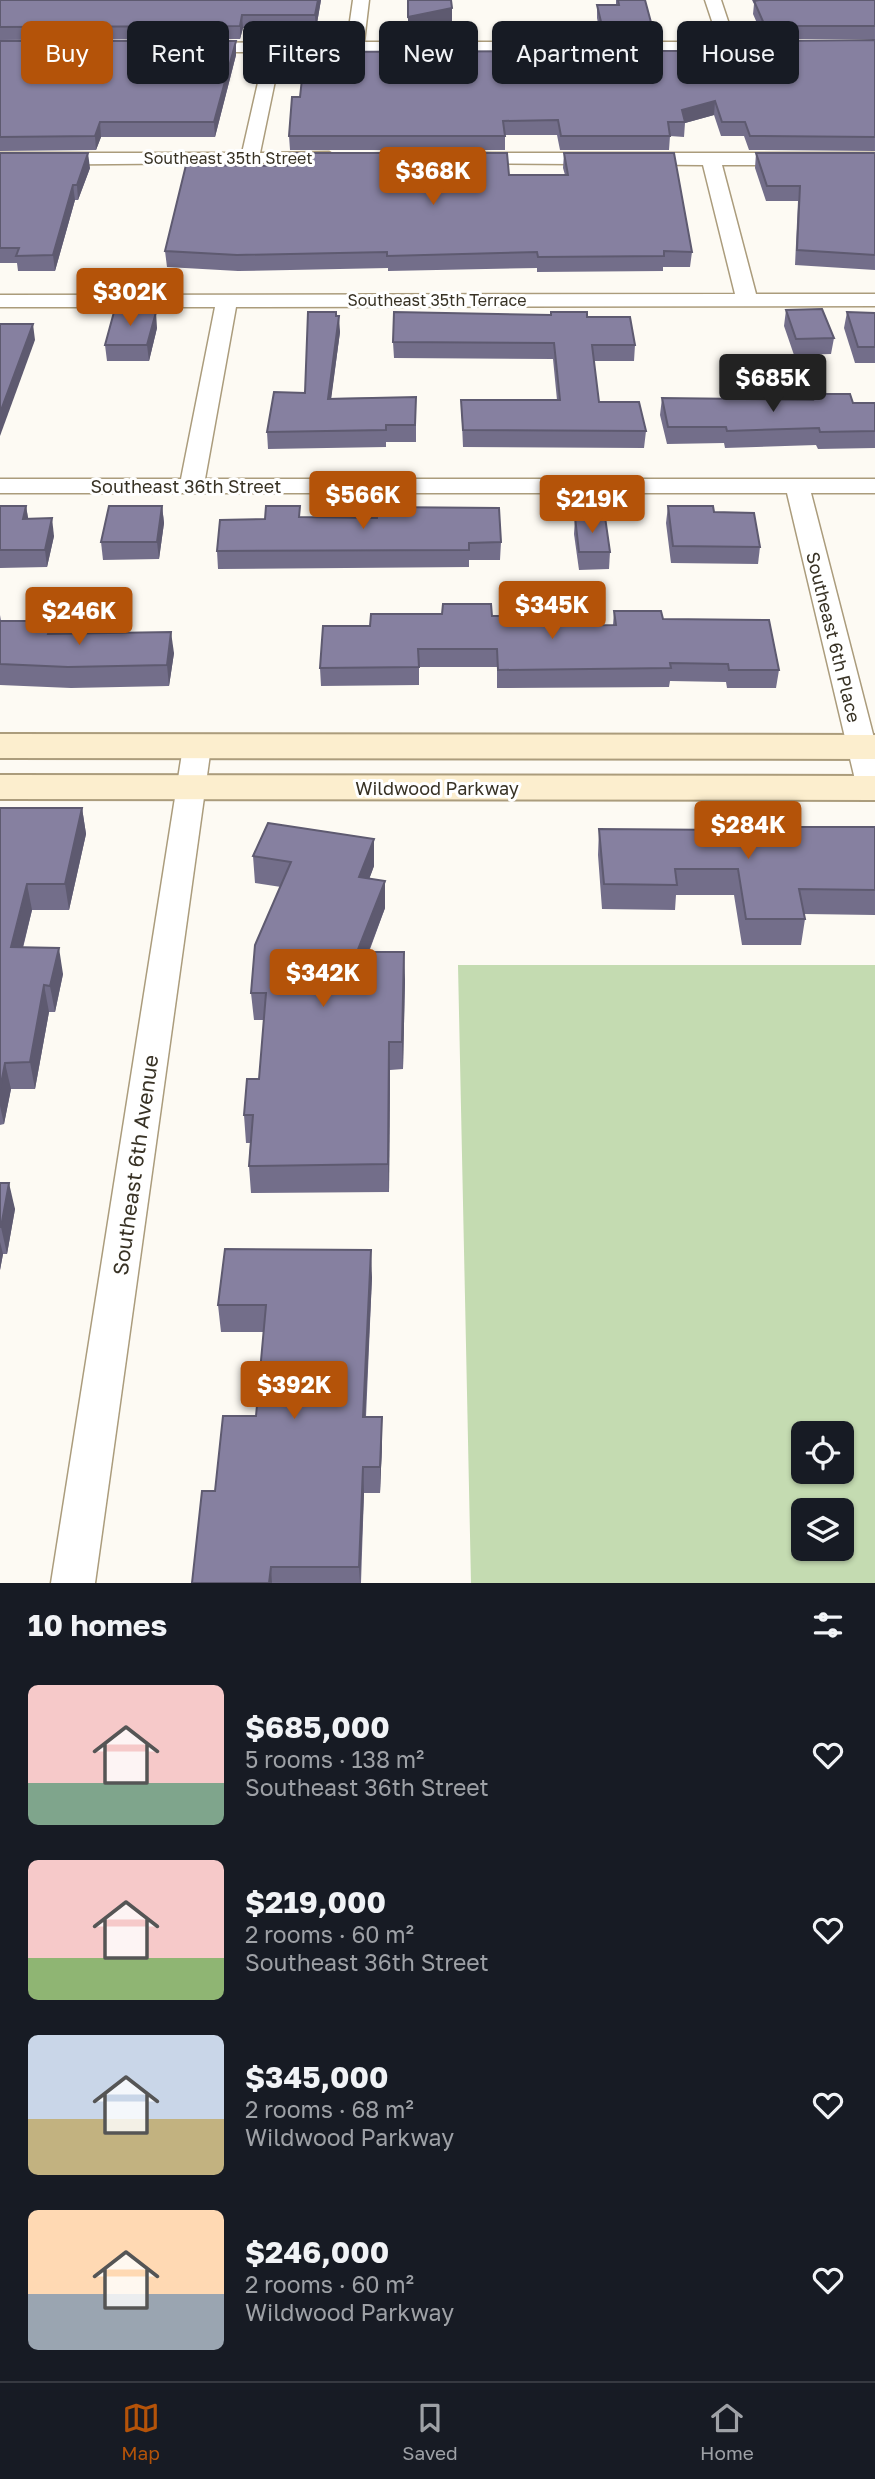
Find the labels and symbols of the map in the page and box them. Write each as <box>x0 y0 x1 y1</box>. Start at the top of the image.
street label: Southeast 35th Street <box>143 148 313 168</box>
pin: $368K <box>384 148 482 207</box>
pin: $302K <box>81 268 179 328</box>
street label: Southeast 35th Terrace <box>348 290 526 310</box>
pin: $685K <box>724 354 822 414</box>
pin: $566K <box>314 472 412 531</box>
street label: Southeast 36th Street <box>91 475 281 497</box>
pin: $219K <box>543 476 641 535</box>
street label: Southeast 6th Place <box>802 549 866 725</box>
pin: $345K <box>503 582 601 641</box>
pin: $246K <box>30 588 128 647</box>
street label: Wildwood Parkway <box>355 777 519 799</box>
pin: $284K <box>699 802 797 861</box>
pin: $342K <box>274 950 372 1009</box>
street label: Southeast 6th Avenue <box>107 1053 163 1277</box>
pin: $392K <box>245 1362 343 1421</box>

